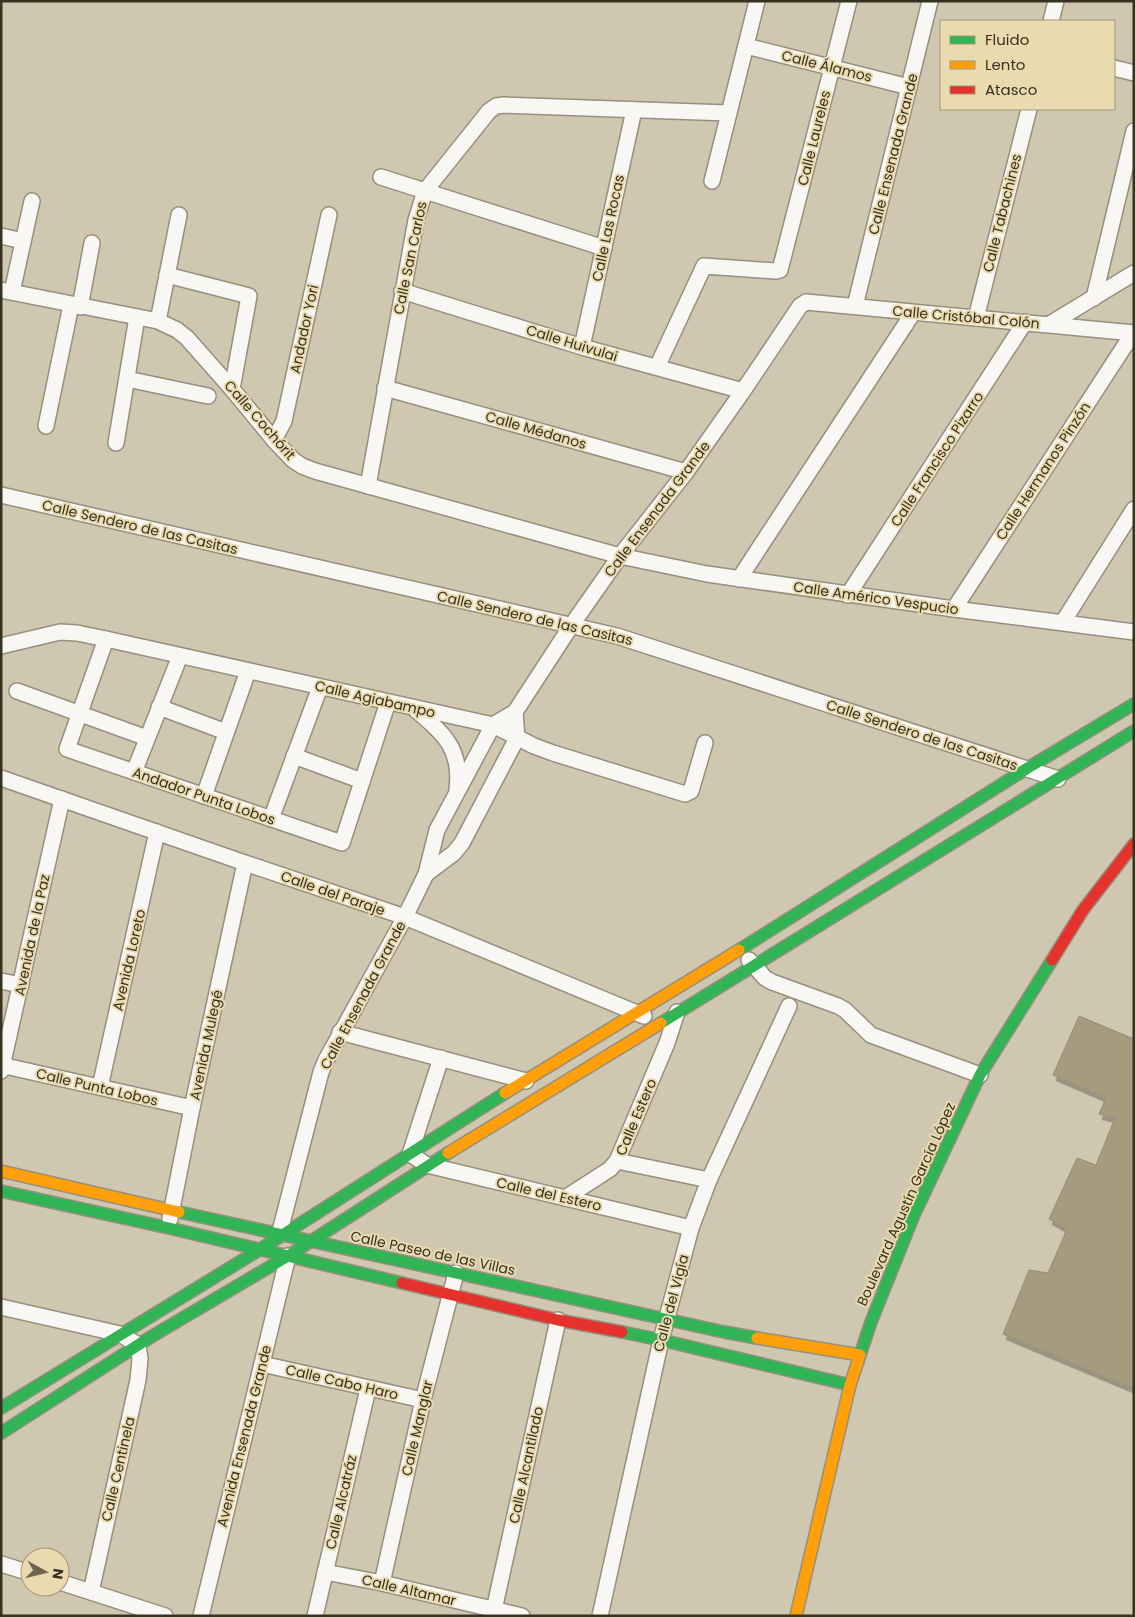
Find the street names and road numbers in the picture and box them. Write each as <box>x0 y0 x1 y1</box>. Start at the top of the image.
street label: Calle Álamos <box>780 45 874 87</box>
street label: Calle Ensenada Grande <box>863 71 923 237</box>
street label: Calle Laureles <box>793 88 835 188</box>
street label: Calle Tabachines <box>978 152 1026 274</box>
street label: Calle Las Rocas <box>587 173 629 283</box>
street label: Calle San Carlos <box>388 200 432 316</box>
street label: Andador Yori <box>285 283 323 375</box>
street label: Calle Cristóbal Colón <box>892 301 1040 333</box>
street label: Calle Huivulai <box>524 320 620 366</box>
street label: Calle Cochórit <box>220 376 300 464</box>
street label: Calle Francisco Pizarro <box>886 387 988 530</box>
street label: Calle Hermanos Pinzón <box>991 398 1095 544</box>
street label: Calle Médanos <box>483 406 589 454</box>
street label: Calle Ensenada Grande <box>599 437 715 581</box>
street label: Calle Sendero de las Casitas <box>40 495 240 559</box>
street label: Calle Américo Vespucio <box>792 576 960 620</box>
street label: Calle Sendero de las Casitas <box>435 586 635 650</box>
street label: Calle Agiabampo <box>313 675 437 723</box>
street label: Calle Sendero de las Casitas <box>824 695 1020 775</box>
street label: Andador Punta Lobos <box>130 762 278 830</box>
street label: Calle del Paraje <box>278 866 388 920</box>
street label: Avenida de la Paz <box>9 873 55 997</box>
street label: Avenida Loreto <box>108 907 150 1013</box>
street label: Calle Ensenada Grande <box>315 917 411 1073</box>
street label: Avenida Mulegé <box>185 988 228 1102</box>
street label: Calle Punta Lobos <box>34 1063 160 1111</box>
street label: Calle Estero <box>611 1075 661 1159</box>
street label: Boulevard Agustín García López <box>852 1099 960 1309</box>
street label: Calle del Estero <box>494 1172 604 1216</box>
street label: Calle Paseo de las Villas <box>349 1226 517 1280</box>
street label: Calle del Vigía <box>648 1252 694 1354</box>
street label: Avenida Ensenada Grande <box>212 1343 276 1529</box>
street label: Calle Cabo Haro <box>284 1359 400 1405</box>
street label: Calle Manglar <box>396 1378 438 1478</box>
street label: Calle Alcantilado <box>504 1405 548 1525</box>
street label: Calle Centinela <box>96 1415 140 1523</box>
street label: Calle Alcatráz <box>320 1453 362 1551</box>
street label: Calle Altamar <box>360 1569 458 1611</box>

